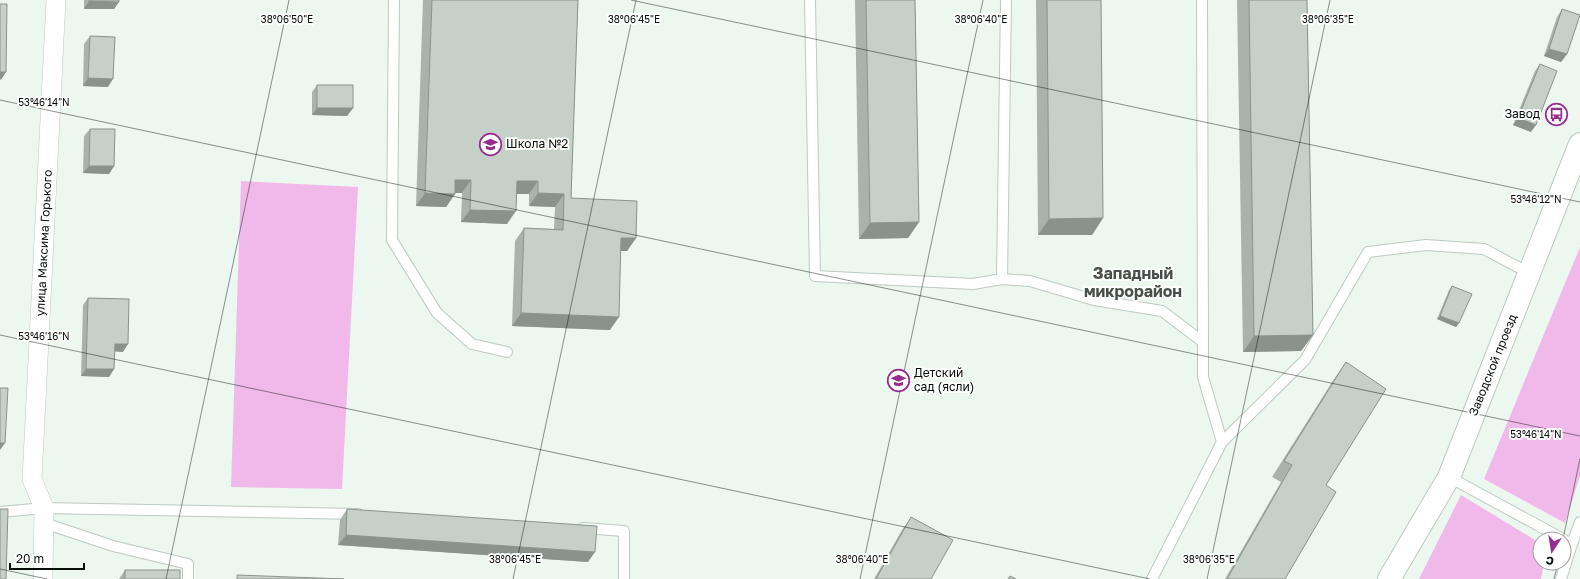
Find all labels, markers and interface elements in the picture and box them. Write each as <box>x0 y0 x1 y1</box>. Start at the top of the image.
text: 38°06'50"E <box>261 13 313 25</box>
text: 38°06'45"E <box>608 13 660 25</box>
text: 38°06'40"E <box>955 13 1007 25</box>
text: 38°06'35"E <box>1302 13 1354 25</box>
text: 53°46'14"N <box>18 96 70 108</box>
bus stop icon: Завод <box>1543 101 1569 127</box>
place label: Завод <box>1504 106 1540 121</box>
school or university icon: Школа №2 <box>478 131 504 157</box>
place label: Школа №2 <box>506 136 568 151</box>
street label: улица Максима Горького <box>32 169 55 317</box>
text: 53°46'12"N <box>1510 193 1562 205</box>
district label: Западный микрорайон <box>1084 263 1182 301</box>
street label: Заводской проезд <box>1465 312 1520 418</box>
text: 53°46'16"N <box>18 330 70 342</box>
place label: Детский сад (ясли) <box>914 365 974 394</box>
school or university icon: Детский сад (ясли) <box>885 367 911 393</box>
text: 53°46'14"N <box>1510 428 1562 440</box>
north arrow <box>1532 531 1572 571</box>
scale bar <box>10 545 84 571</box>
text: 20 m <box>16 551 44 566</box>
text: 38°06'45"E <box>489 553 541 565</box>
text: 38°06'40"E <box>836 553 888 565</box>
text: 38°06'35"E <box>1183 553 1235 565</box>
text: С <box>1544 554 1555 568</box>

